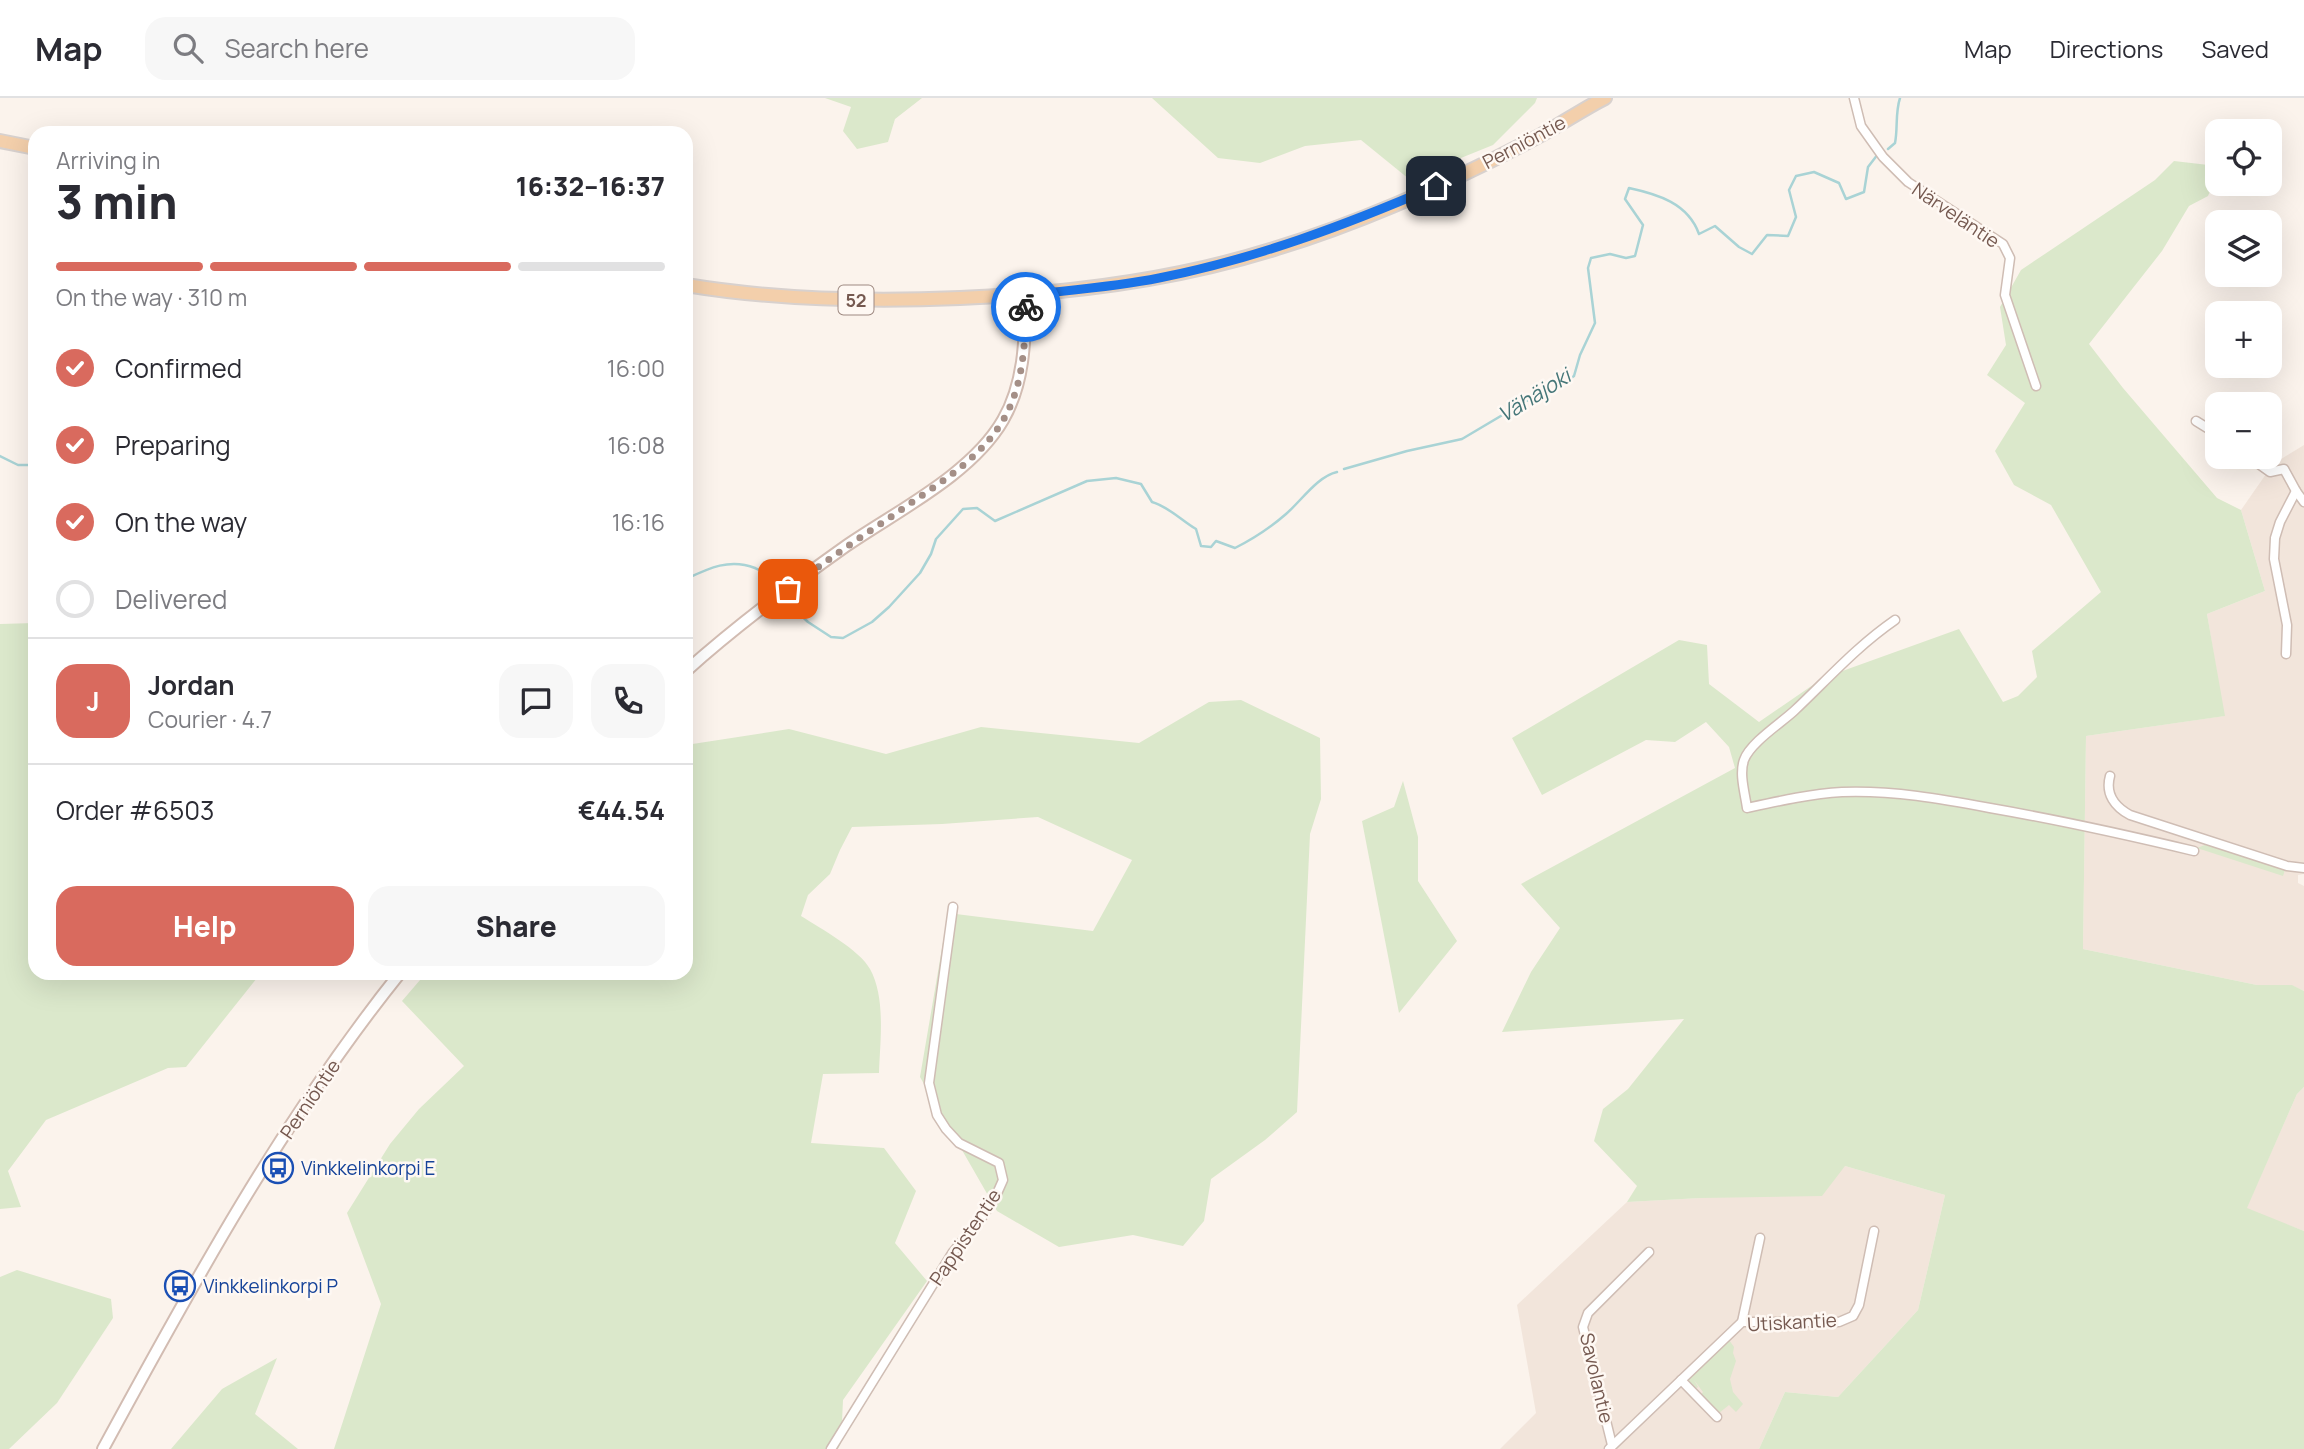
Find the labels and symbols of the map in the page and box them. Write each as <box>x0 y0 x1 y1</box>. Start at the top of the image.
street label: Perniöntie <box>1478 109 1570 175</box>
pin <box>1406 156 1466 216</box>
street label: Närveläntie <box>1907 176 2005 254</box>
courier <box>991 272 1061 342</box>
road number: 52 <box>838 286 874 314</box>
water label: Vähäjoki <box>1492 360 1578 428</box>
pin <box>758 559 818 619</box>
street label: Perniöntie <box>274 1054 346 1144</box>
bus stop icon: Vinkkelinkorpi E <box>261 1151 295 1185</box>
place label: Vinkkelinkorpi E <box>301 1155 435 1181</box>
street label: Pappistentie <box>923 1184 1007 1290</box>
bus stop icon: Vinkkelinkorpi P <box>163 1269 197 1303</box>
place label: Vinkkelinkorpi P <box>203 1273 338 1299</box>
street label: Utiskantie <box>1746 1307 1838 1337</box>
street label: Savolantie <box>1574 1330 1620 1426</box>

